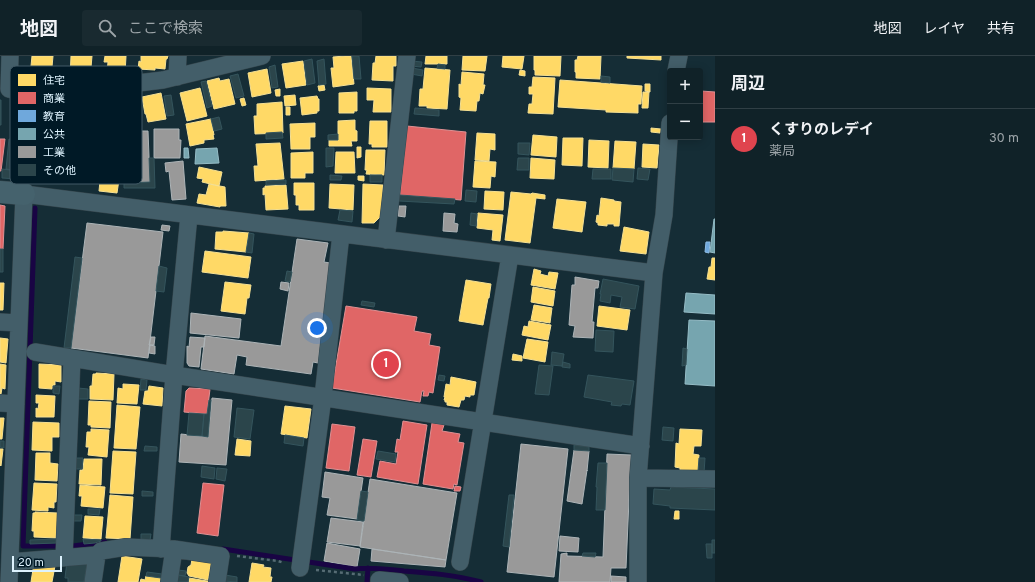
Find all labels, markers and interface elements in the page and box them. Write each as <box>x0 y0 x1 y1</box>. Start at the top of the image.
search box <box>82 10 362 46</box>
icon: search <box>96 17 118 39</box>
text: 地図 <box>20 18 58 42</box>
text: ここで検索 <box>128 20 203 39</box>
text: 地図 <box>873 21 901 38</box>
text: レイヤ <box>923 21 965 38</box>
text: 共有 <box>987 21 1015 38</box>
legend <box>10 66 142 184</box>
map controls <box>667 68 703 140</box>
button: + <box>667 68 703 104</box>
text: 住宅 <box>43 74 65 88</box>
text: 周辺 <box>731 74 765 96</box>
text: 商業 <box>43 92 65 106</box>
button: − <box>667 104 703 140</box>
text: 教育 <box>43 110 65 124</box>
text: くすりのレデイ <box>769 121 874 140</box>
text: 公共 <box>43 128 65 142</box>
text: 1 <box>741 131 747 147</box>
text: 30 m <box>989 131 1019 147</box>
text: 薬局 <box>769 144 795 160</box>
text: 工業 <box>43 146 65 160</box>
text: その他 <box>43 164 76 178</box>
your location <box>307 318 327 338</box>
pin: 1 <box>373 349 399 379</box>
scale bar <box>12 554 62 573</box>
text: 20 m <box>18 556 44 570</box>

